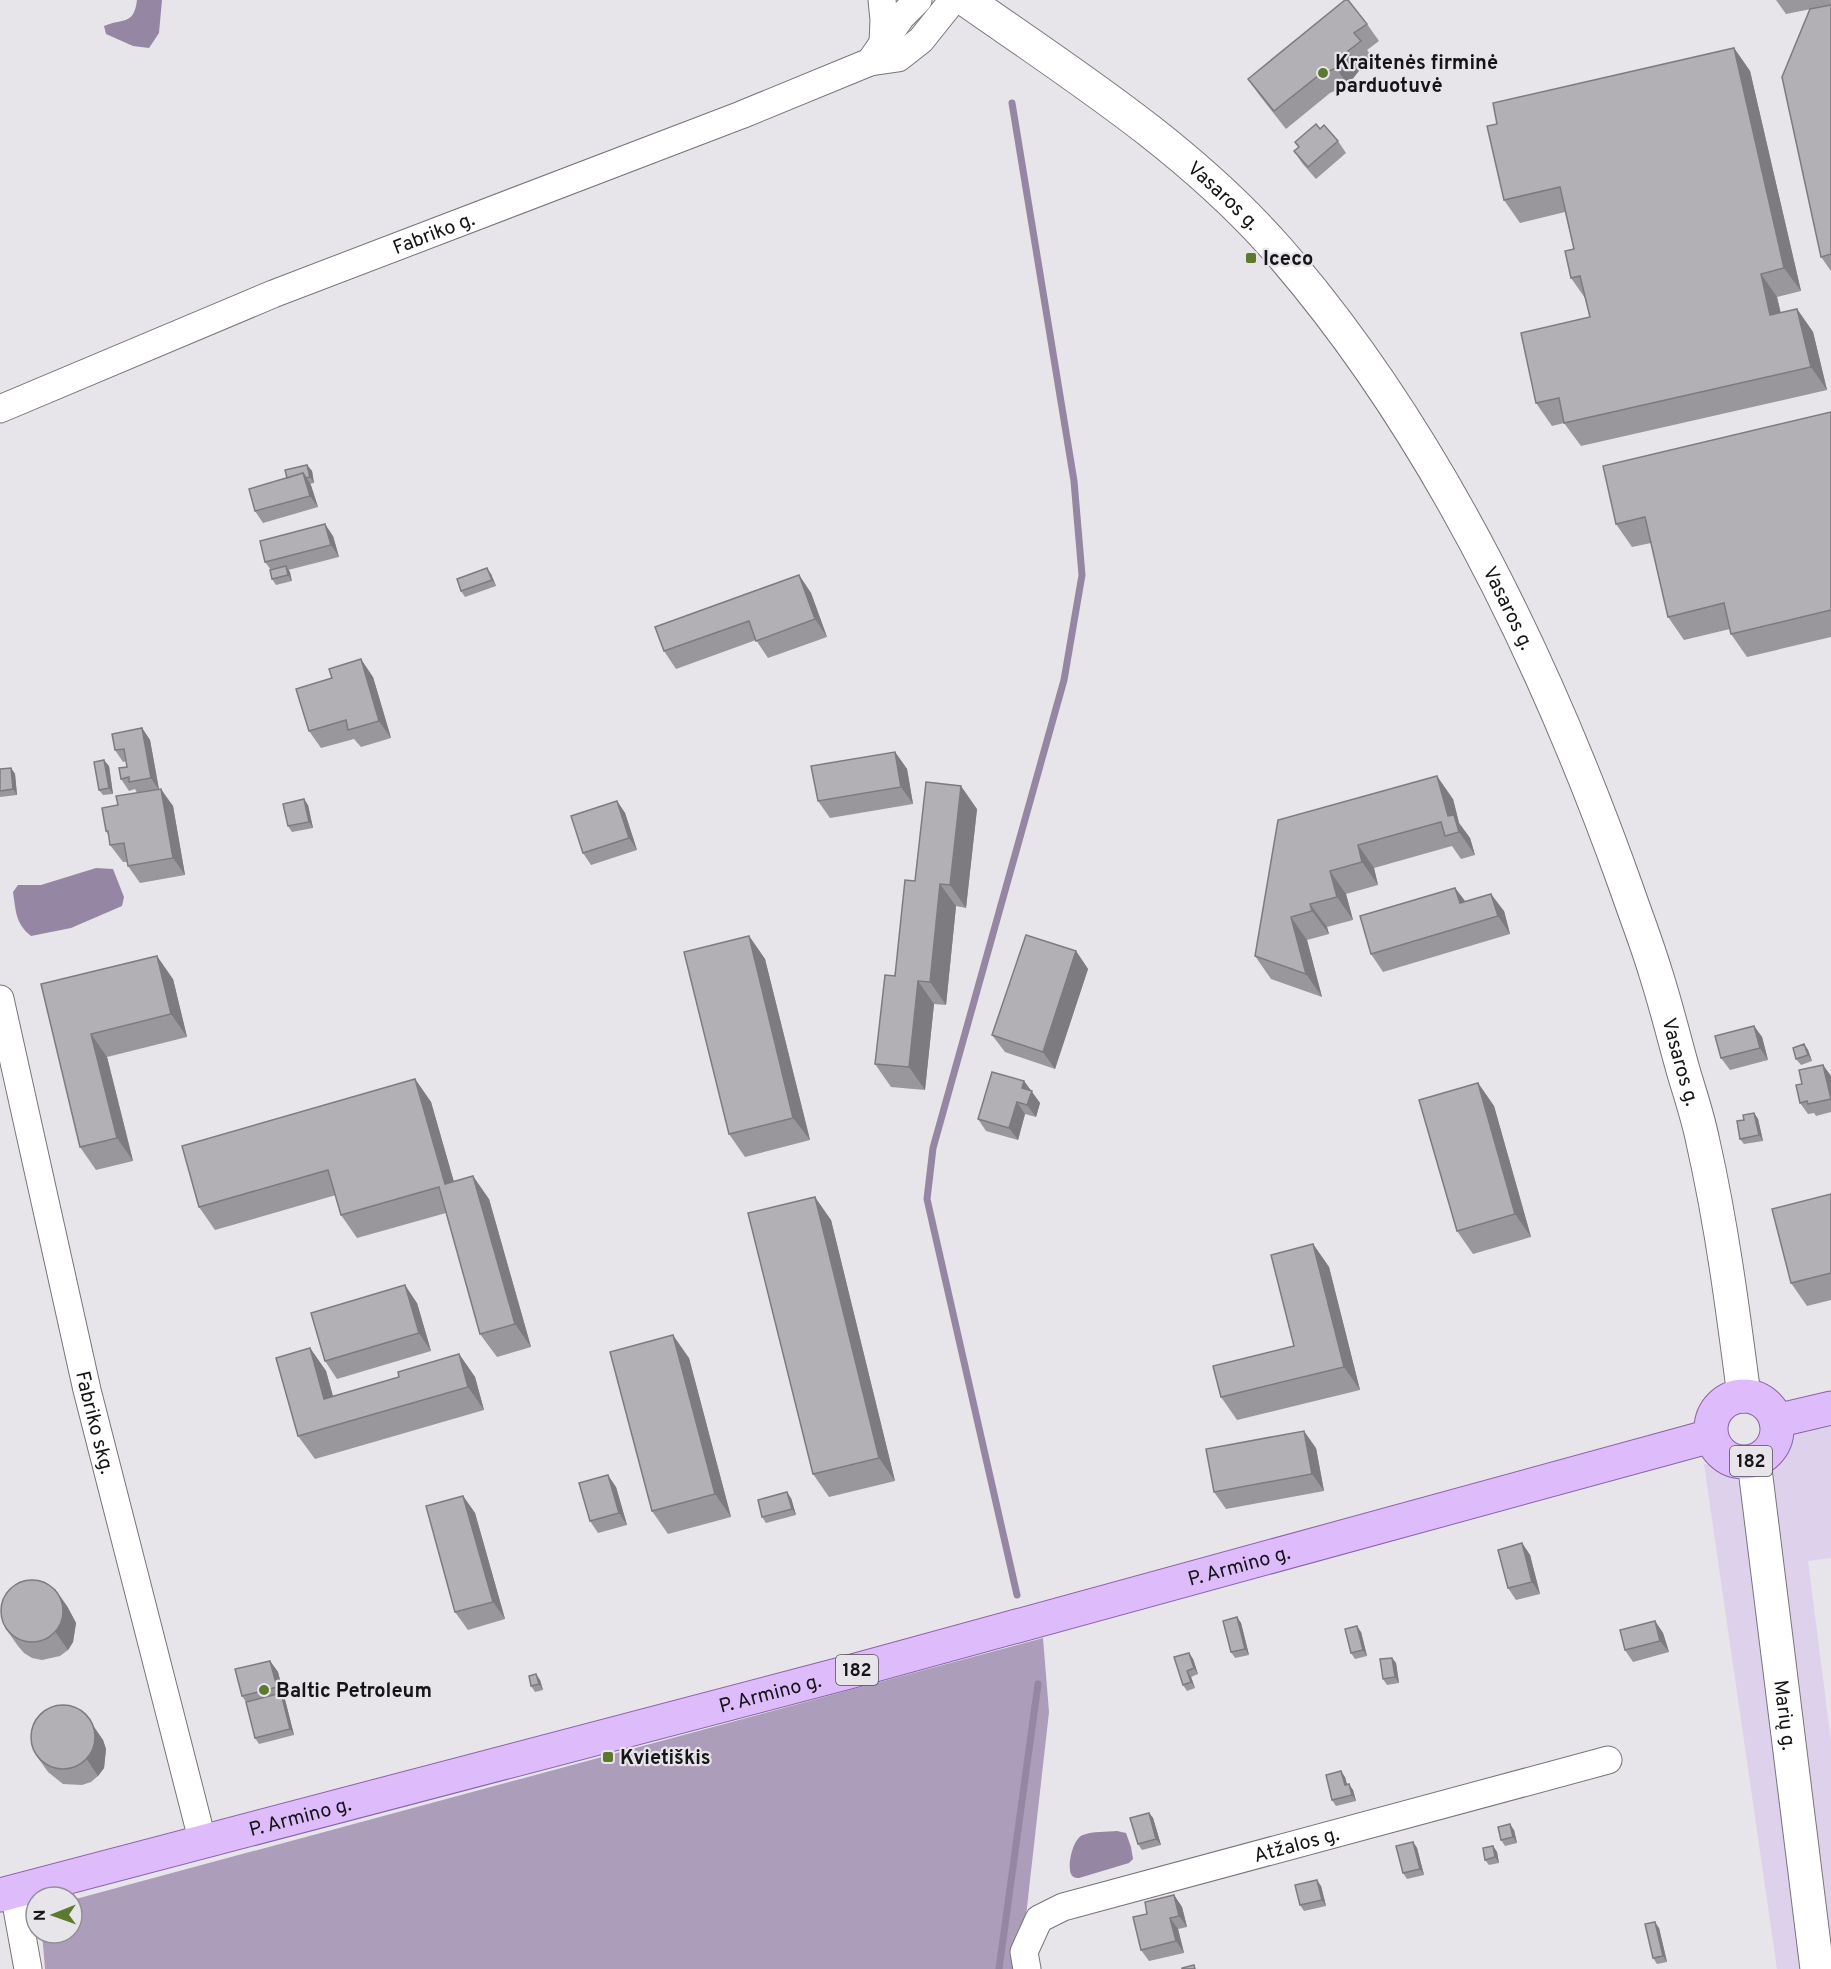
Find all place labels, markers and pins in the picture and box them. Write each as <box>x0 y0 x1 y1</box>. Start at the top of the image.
place label: Kraitenės firminė parduotuvė <box>1335 51 1498 100</box>
marker: Kraitenės firminė parduotuvė <box>1316 66 1330 80</box>
place label: Iceco <box>1263 247 1313 273</box>
marker: Iceco <box>1244 251 1258 265</box>
place label: Baltic Petroleum <box>276 1679 432 1705</box>
marker: Baltic Petroleum <box>257 1683 271 1697</box>
place label: Kvietiškis <box>620 1746 711 1772</box>
marker: Kvietiškis <box>601 1750 615 1764</box>

